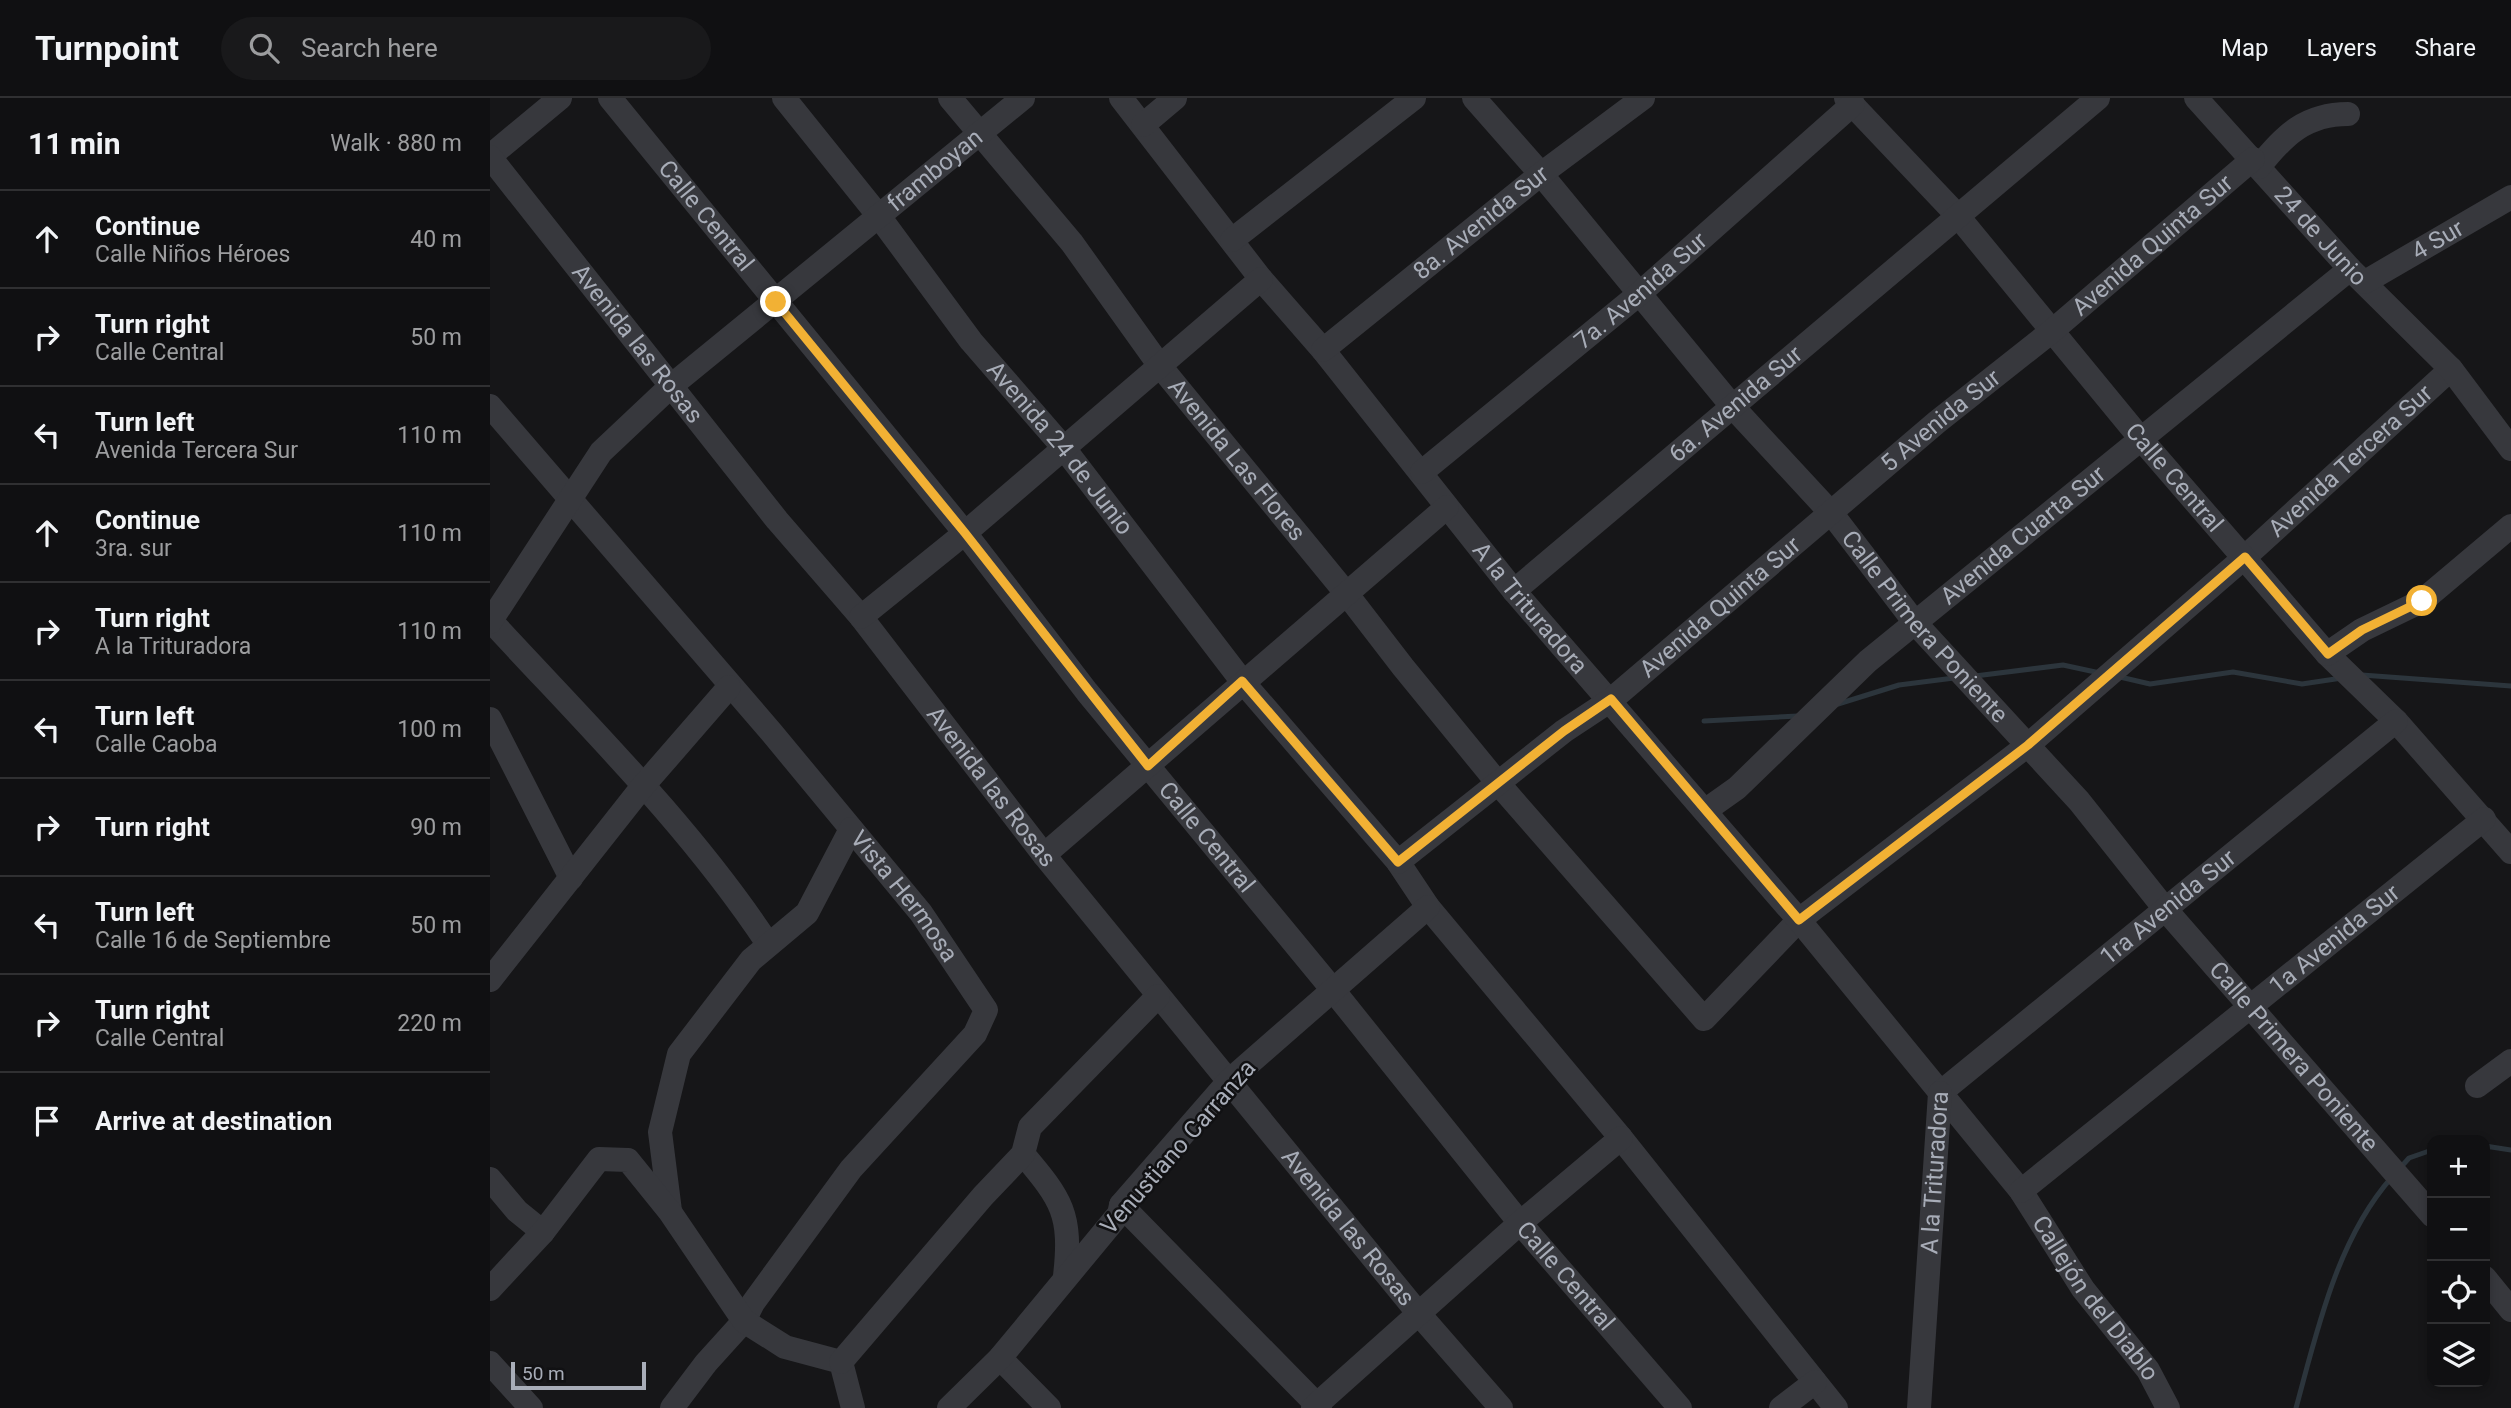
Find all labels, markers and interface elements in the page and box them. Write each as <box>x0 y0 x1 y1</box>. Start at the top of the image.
search box <box>221 17 711 80</box>
text: Turnpoint <box>35 29 179 68</box>
icon: search <box>245 29 283 67</box>
text: Search here <box>301 33 438 63</box>
text: Map <box>2221 34 2269 62</box>
text: Layers <box>2307 34 2377 62</box>
text: Share <box>2415 34 2476 62</box>
street label: framboyan <box>882 123 988 217</box>
text: 11 min <box>28 126 121 161</box>
text: Walk · 880 m <box>330 130 462 157</box>
street label: Calle Central <box>653 155 760 277</box>
street label: 8a. Avenida Sur <box>1408 159 1554 285</box>
street label: Avenida Quinta Sur <box>2066 169 2238 321</box>
street label: 24 de Junio <box>2268 181 2373 292</box>
text: Continue <box>95 211 200 241</box>
street label: 4 Sur <box>2407 214 2468 266</box>
icon: ahead <box>28 220 66 258</box>
text: 40 m <box>410 226 462 253</box>
street label: 7a. Avenida Sur <box>1569 226 1713 355</box>
text: Calle Niños Héroes <box>95 241 290 268</box>
street label: Avenida las Rosas <box>566 259 709 429</box>
route end <box>760 286 791 317</box>
text: Turn right <box>95 309 210 339</box>
icon: right <box>28 318 66 356</box>
text: 50 m <box>410 324 462 351</box>
text: Calle Central <box>95 339 224 366</box>
street label: 6a. Avenida Sur <box>1663 340 1808 468</box>
street label: Avenida 24 de Junio <box>981 356 1139 540</box>
street label: 5 Avenida Sur <box>1875 363 2006 478</box>
street label: Avenida Las Flores <box>1162 373 1311 546</box>
street label: Avenida Tercera Sur <box>2263 379 2438 543</box>
text: Turn left <box>95 407 194 437</box>
icon: left <box>28 416 66 454</box>
street label: Calle Central <box>2120 417 2229 538</box>
text: 110 m <box>397 422 462 449</box>
text: Avenida Tercera Sur <box>95 437 298 464</box>
street label: Avenida Cuarta Sur <box>1935 460 2111 610</box>
text: Continue <box>95 505 200 535</box>
icon: ahead <box>28 514 66 552</box>
text: 110 m <box>397 520 462 547</box>
street label: Calle Primera Poniente <box>1836 525 2014 728</box>
street label: Avenida Quinta Sur <box>1634 531 1806 683</box>
text: 3ra. sur <box>95 535 172 562</box>
street label: A la Trituradora <box>1467 537 1593 680</box>
route start <box>2406 585 2437 616</box>
text: Turn right <box>95 603 210 633</box>
icon: right <box>28 612 66 650</box>
text: 110 m <box>397 618 462 645</box>
text: A la Trituradora <box>95 633 251 660</box>
text: Turn left <box>95 701 194 731</box>
street label: Avenida las Rosas <box>921 701 1062 872</box>
icon: left <box>28 710 66 748</box>
text: 100 m <box>397 716 462 743</box>
text: Calle Caoba <box>95 731 218 758</box>
street label: Calle Central <box>1153 776 1261 898</box>
icon: right <box>28 808 66 846</box>
text: Turn right <box>95 812 210 842</box>
text: 90 m <box>410 814 462 841</box>
street label: Vista Hermosa <box>845 825 964 967</box>
street label: 1ra Avenida Sur <box>2094 844 2241 971</box>
street label: 1a Avenida Sur <box>2264 878 2405 1000</box>
text: Turn left <box>95 897 194 927</box>
icon: left <box>28 906 66 944</box>
text: 50 m <box>410 912 462 939</box>
text: Calle 16 de Septiembre <box>95 927 331 954</box>
street label: Calle Primera Poniente <box>2203 956 2384 1157</box>
text: Turn right <box>95 995 210 1025</box>
icon: right <box>28 1004 66 1042</box>
text: 220 m <box>397 1010 462 1037</box>
text: Calle Central <box>95 1025 224 1052</box>
street label: Venustiano Carranza <box>1095 1054 1261 1240</box>
street label: A la Trituradora <box>1915 1090 1954 1255</box>
icon: arrive <box>28 1102 66 1140</box>
text: Arrive at destination <box>95 1106 332 1136</box>
map controls <box>2427 1135 2490 1387</box>
button: + <box>2427 1135 2490 1198</box>
street label: Avenida las Rosas <box>1276 1143 1421 1311</box>
button: − <box>2427 1198 2490 1261</box>
street label: Callejón del Diablo <box>2026 1211 2165 1385</box>
street label: Calle Central <box>1511 1216 1621 1336</box>
button: locate <box>2427 1261 2490 1324</box>
button: layers <box>2427 1324 2490 1387</box>
scale bar <box>511 1359 646 1391</box>
text: 50 m <box>522 1362 565 1385</box>

